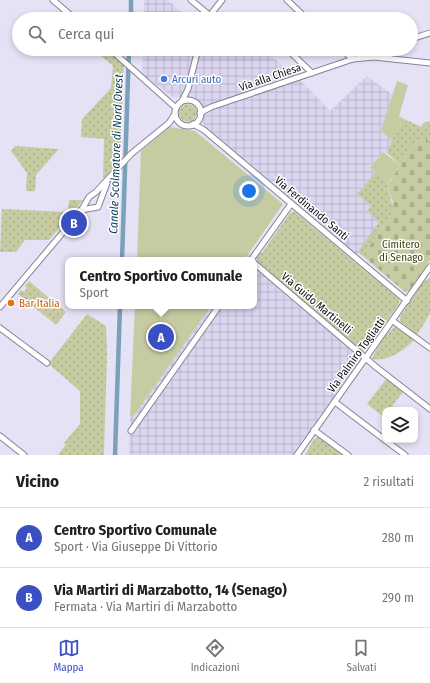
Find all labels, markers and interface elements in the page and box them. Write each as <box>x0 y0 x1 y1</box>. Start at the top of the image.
search box <box>12 12 418 56</box>
icon: search <box>26 23 48 45</box>
text: Cerca qui <box>58 25 114 43</box>
street label: Via alla Chiesa <box>237 61 303 94</box>
place label: Arcuri auto <box>172 73 221 86</box>
water label: Canale Scolmatore di Nord Ovest <box>106 74 126 234</box>
marker: Arcuri auto <box>159 74 169 84</box>
street label: Via Ferdinando Santi <box>272 174 352 243</box>
your location <box>239 181 259 201</box>
pin: B <box>61 208 87 238</box>
park label: Cimitero di Senago <box>379 238 423 264</box>
popup <box>65 257 257 309</box>
text: Centro Sportivo Comunale <box>80 267 242 285</box>
street label: Via Guido Martinelli <box>279 270 355 337</box>
text: Sport <box>80 285 109 300</box>
place label: Bar Italia <box>19 297 60 310</box>
marker: Bar Italia <box>6 298 16 308</box>
street label: Via Palmiro Togliatti <box>325 315 388 395</box>
pin: A <box>148 322 174 352</box>
map controls <box>382 407 418 443</box>
button: layers <box>382 407 418 443</box>
text: Vicino <box>16 471 59 492</box>
text: 2 risultati <box>364 474 414 489</box>
text: Centro Sportivo Comunale <box>54 521 217 539</box>
text: A <box>25 530 33 545</box>
text: 280 m <box>382 530 414 545</box>
text: Sport · Via Giuseppe Di Vittorio <box>54 539 218 554</box>
text: Via Martiri di Marzabotto, 14 (Senago) <box>54 581 287 599</box>
text: B <box>25 590 33 605</box>
text: 290 m <box>382 590 414 605</box>
text: Fermata · Via Martiri di Marzabotto <box>54 599 237 614</box>
tab: Mappa <box>53 637 84 674</box>
tab: Indicazioni <box>191 637 239 674</box>
tab: Salvati <box>346 637 376 674</box>

